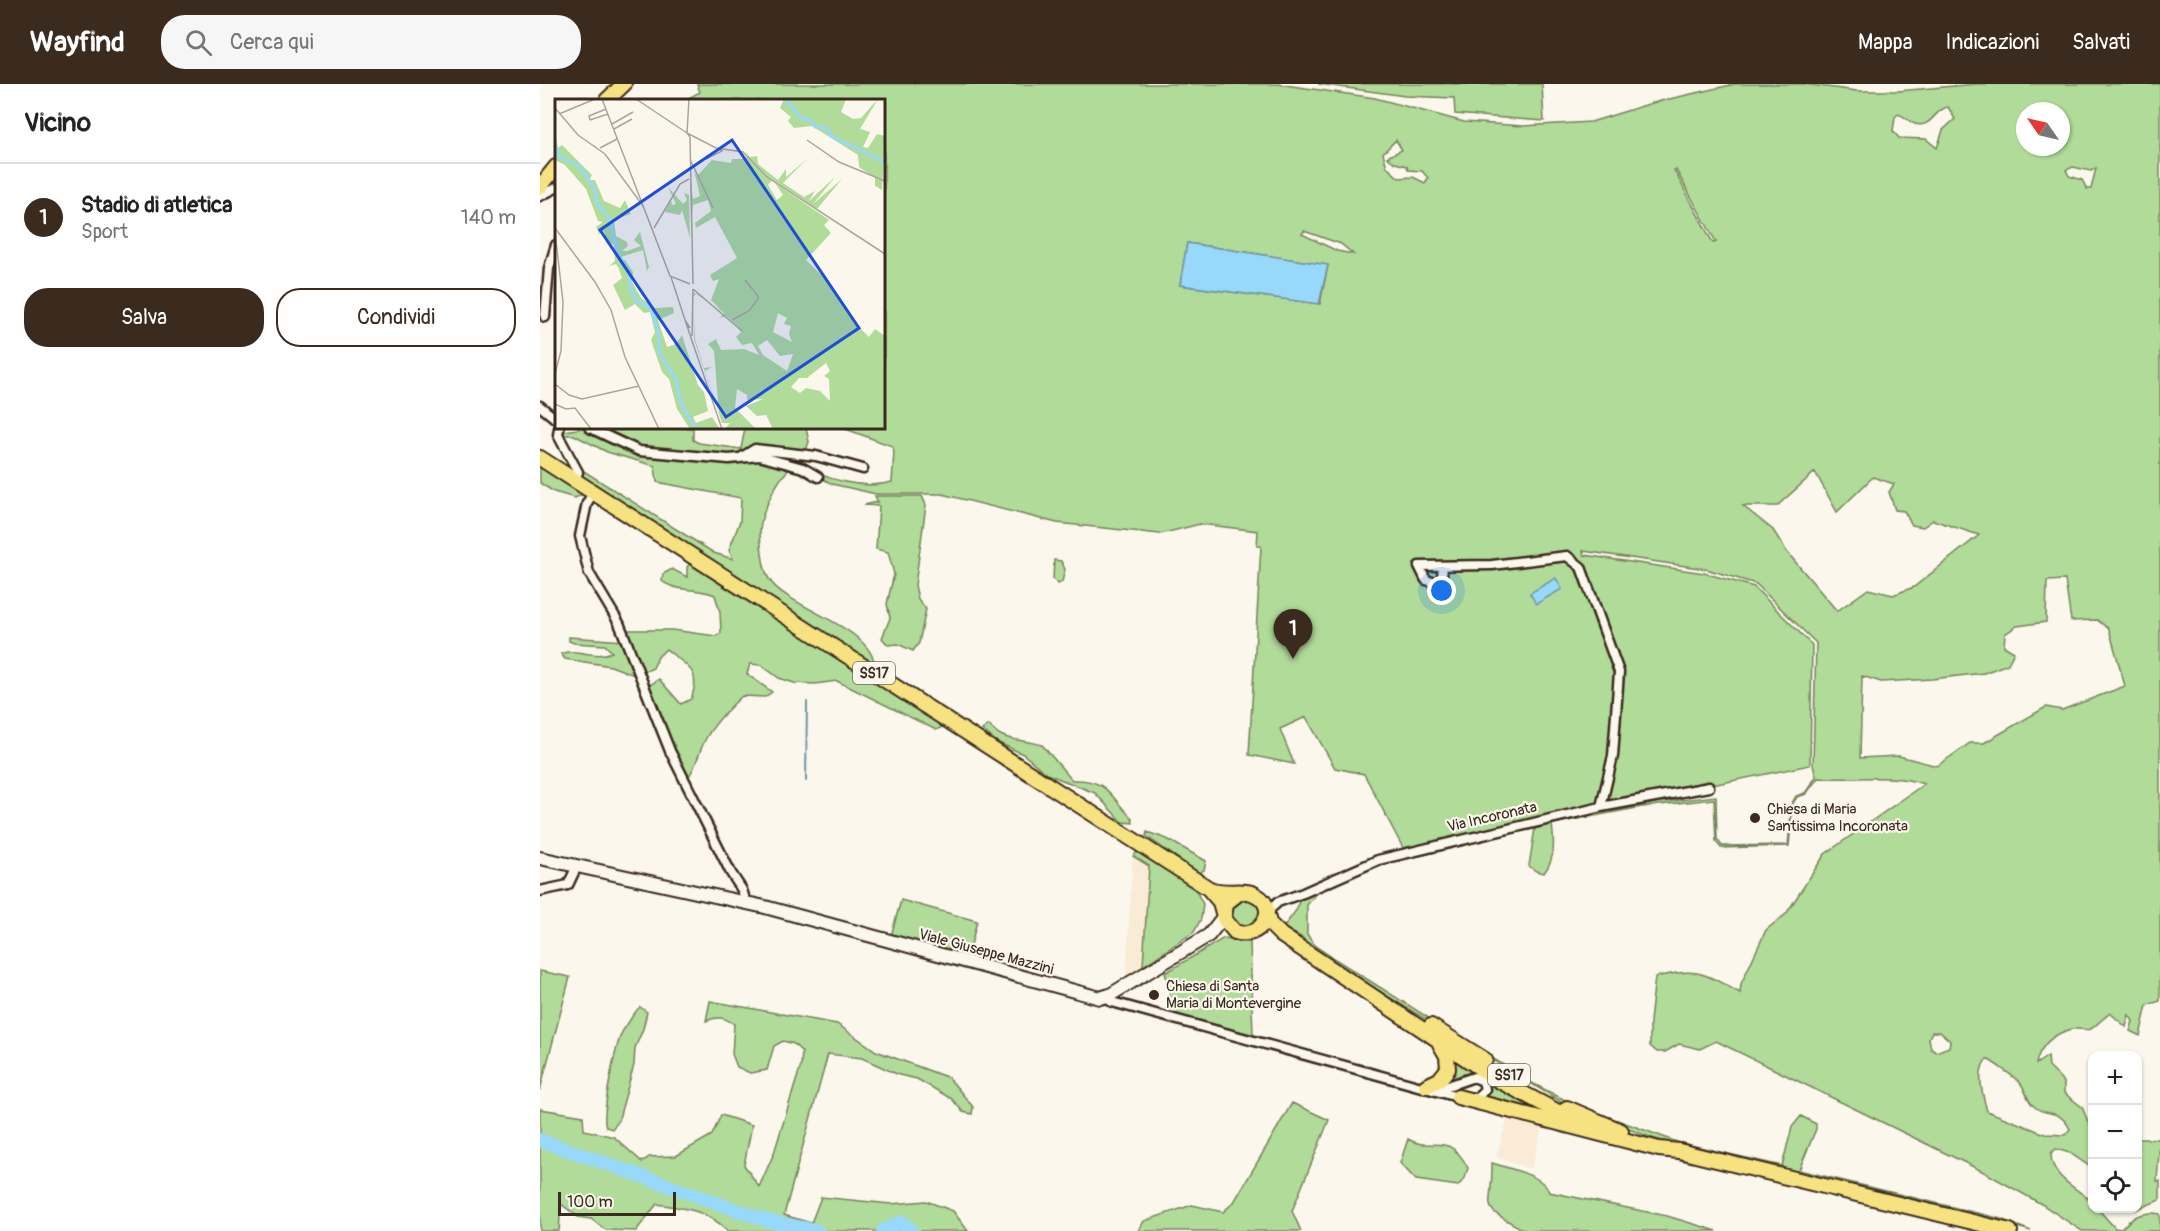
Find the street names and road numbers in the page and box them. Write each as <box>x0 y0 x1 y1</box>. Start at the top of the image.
road number: SS17 <box>853 662 895 684</box>
street label: Via Incoronata <box>1445 797 1539 837</box>
street label: Viale Giuseppe Mazzini <box>916 925 1056 979</box>
road number: SS17 <box>1488 1064 1530 1086</box>

